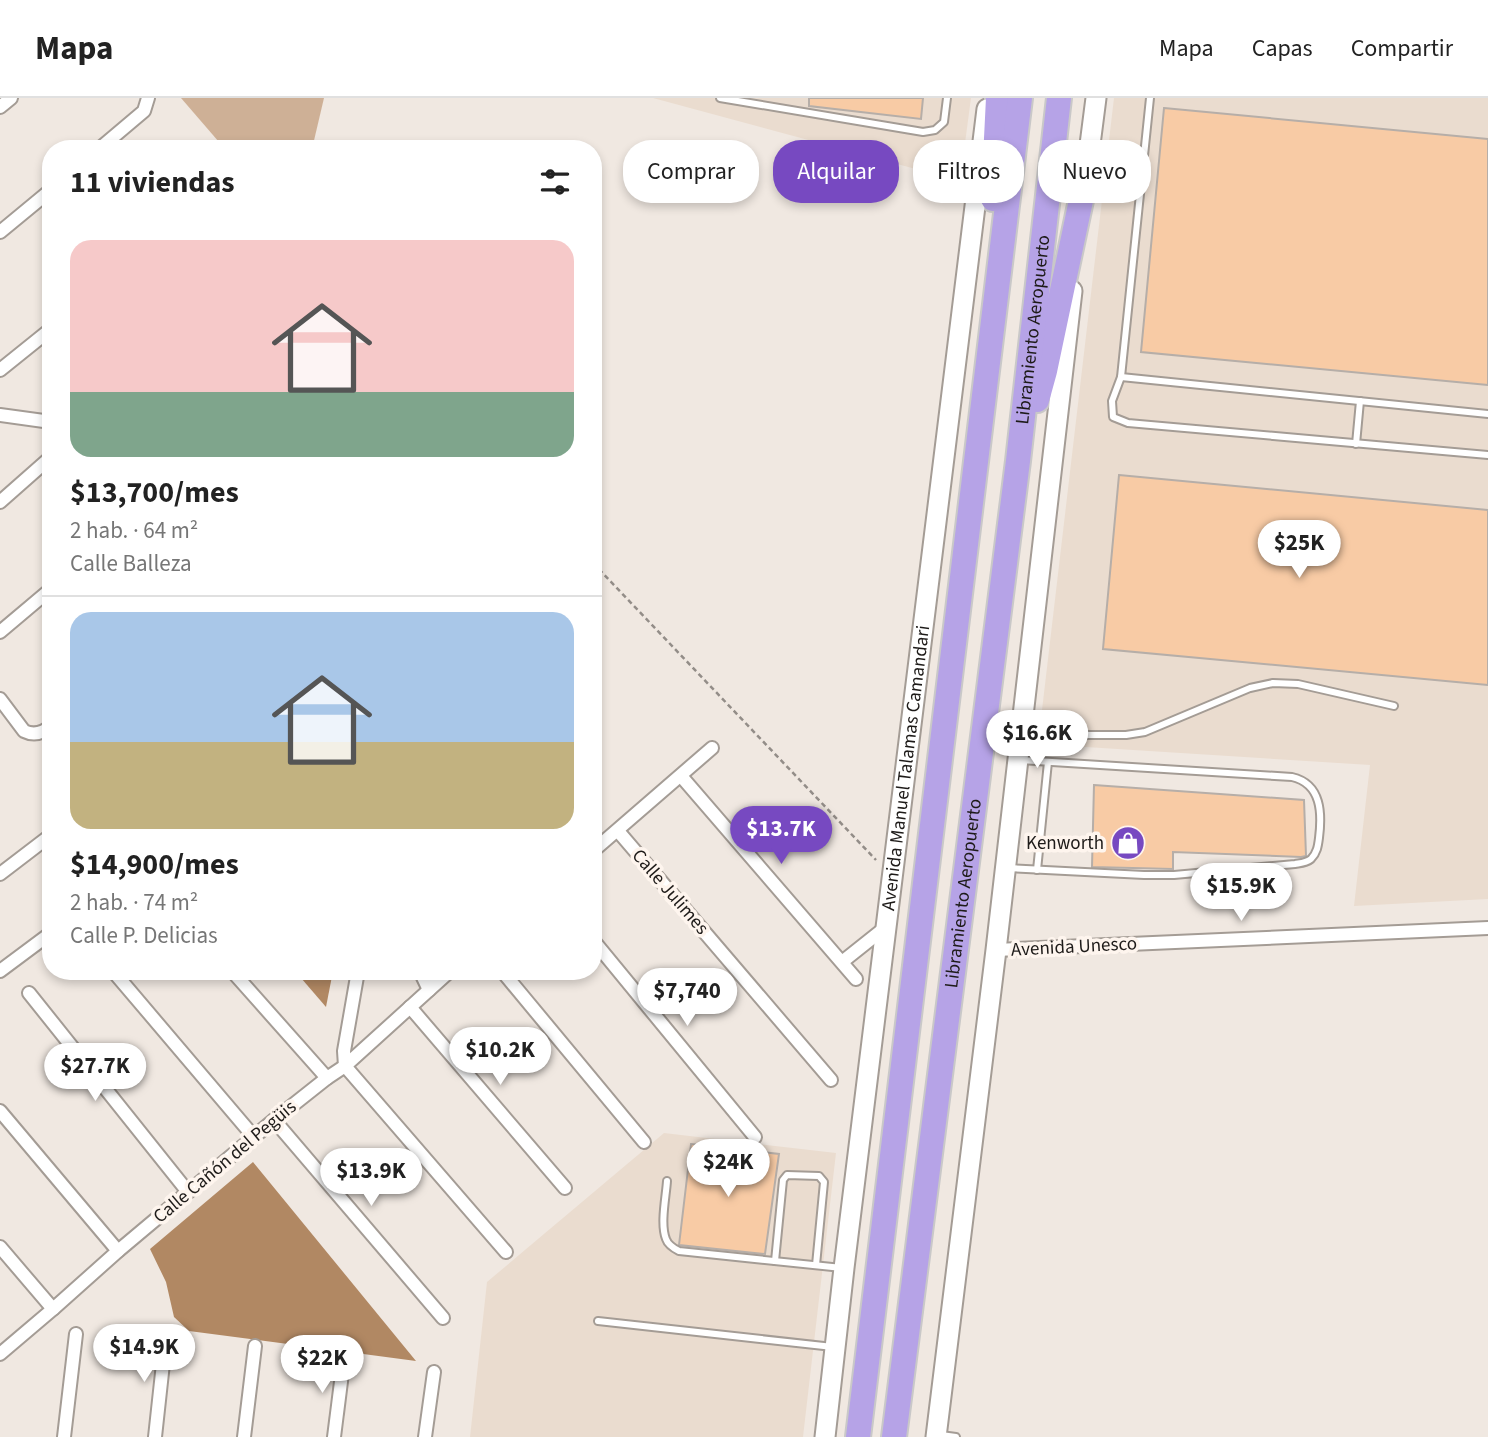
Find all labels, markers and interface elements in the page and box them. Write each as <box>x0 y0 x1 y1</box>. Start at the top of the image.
text: Mapa <box>35 25 113 72</box>
text: Mapa <box>1159 31 1214 66</box>
text: Capas <box>1252 31 1313 66</box>
text: Compartir <box>1351 31 1453 66</box>
chip: Comprar <box>623 140 759 203</box>
chip: Alquilar <box>773 140 899 203</box>
chip: Filtros <box>913 140 1024 203</box>
chip: Nuevo <box>1038 140 1151 203</box>
text: 11 viviendas <box>70 161 235 204</box>
icon: filters <box>536 163 574 201</box>
street label: Libramiento Aeropuerto <box>1009 233 1057 426</box>
icon: home <box>259 285 385 411</box>
text: $13,700/mes <box>70 471 239 514</box>
text: 2 hab. · 64 m² <box>70 514 198 547</box>
pin: $25K <box>1258 520 1340 580</box>
text: $25K <box>1274 526 1324 559</box>
text: Calle Balleza <box>70 547 192 580</box>
street label: Avenida Manuel Talamas Camandari <box>875 624 937 912</box>
icon: home <box>259 657 385 783</box>
pin: $16.6K <box>980 710 1094 770</box>
text: $16.6K <box>1002 716 1072 749</box>
street label: Libramiento Aeropuerto <box>938 797 988 990</box>
pin: $13.7K <box>724 806 838 866</box>
text: $13.7K <box>746 812 816 845</box>
shop icon: Kenworth <box>1109 824 1147 862</box>
place label: Kenworth <box>1026 830 1104 857</box>
text: $14,900/mes <box>70 843 239 886</box>
street label: Calle Julimes <box>625 843 715 941</box>
pin: $15.9K <box>1184 864 1298 923</box>
text: $15.9K <box>1206 869 1276 902</box>
text: 2 hab. · 74 m² <box>70 886 198 919</box>
text: Calle P. Delicias <box>70 919 218 952</box>
street label: Avenida Unesco <box>1010 930 1138 964</box>
pin: $7,740 <box>630 968 744 1028</box>
text: $7,740 <box>653 974 721 1007</box>
pin: $10.2K <box>443 1028 557 1087</box>
text: $10.2K <box>465 1033 535 1066</box>
pin: $27.7K <box>38 1044 152 1103</box>
text: $27.7K <box>60 1049 130 1082</box>
street label: Calle Cañón del Pegüis <box>148 1094 302 1230</box>
pin: $24K <box>687 1140 769 1199</box>
text: $24K <box>703 1145 753 1178</box>
pin: $13.9K <box>314 1148 428 1208</box>
text: $13.9K <box>336 1154 406 1187</box>
pin: $14.9K <box>87 1324 201 1384</box>
text: $14.9K <box>109 1330 179 1363</box>
pin: $22K <box>281 1336 363 1395</box>
text: $22K <box>297 1341 347 1374</box>

